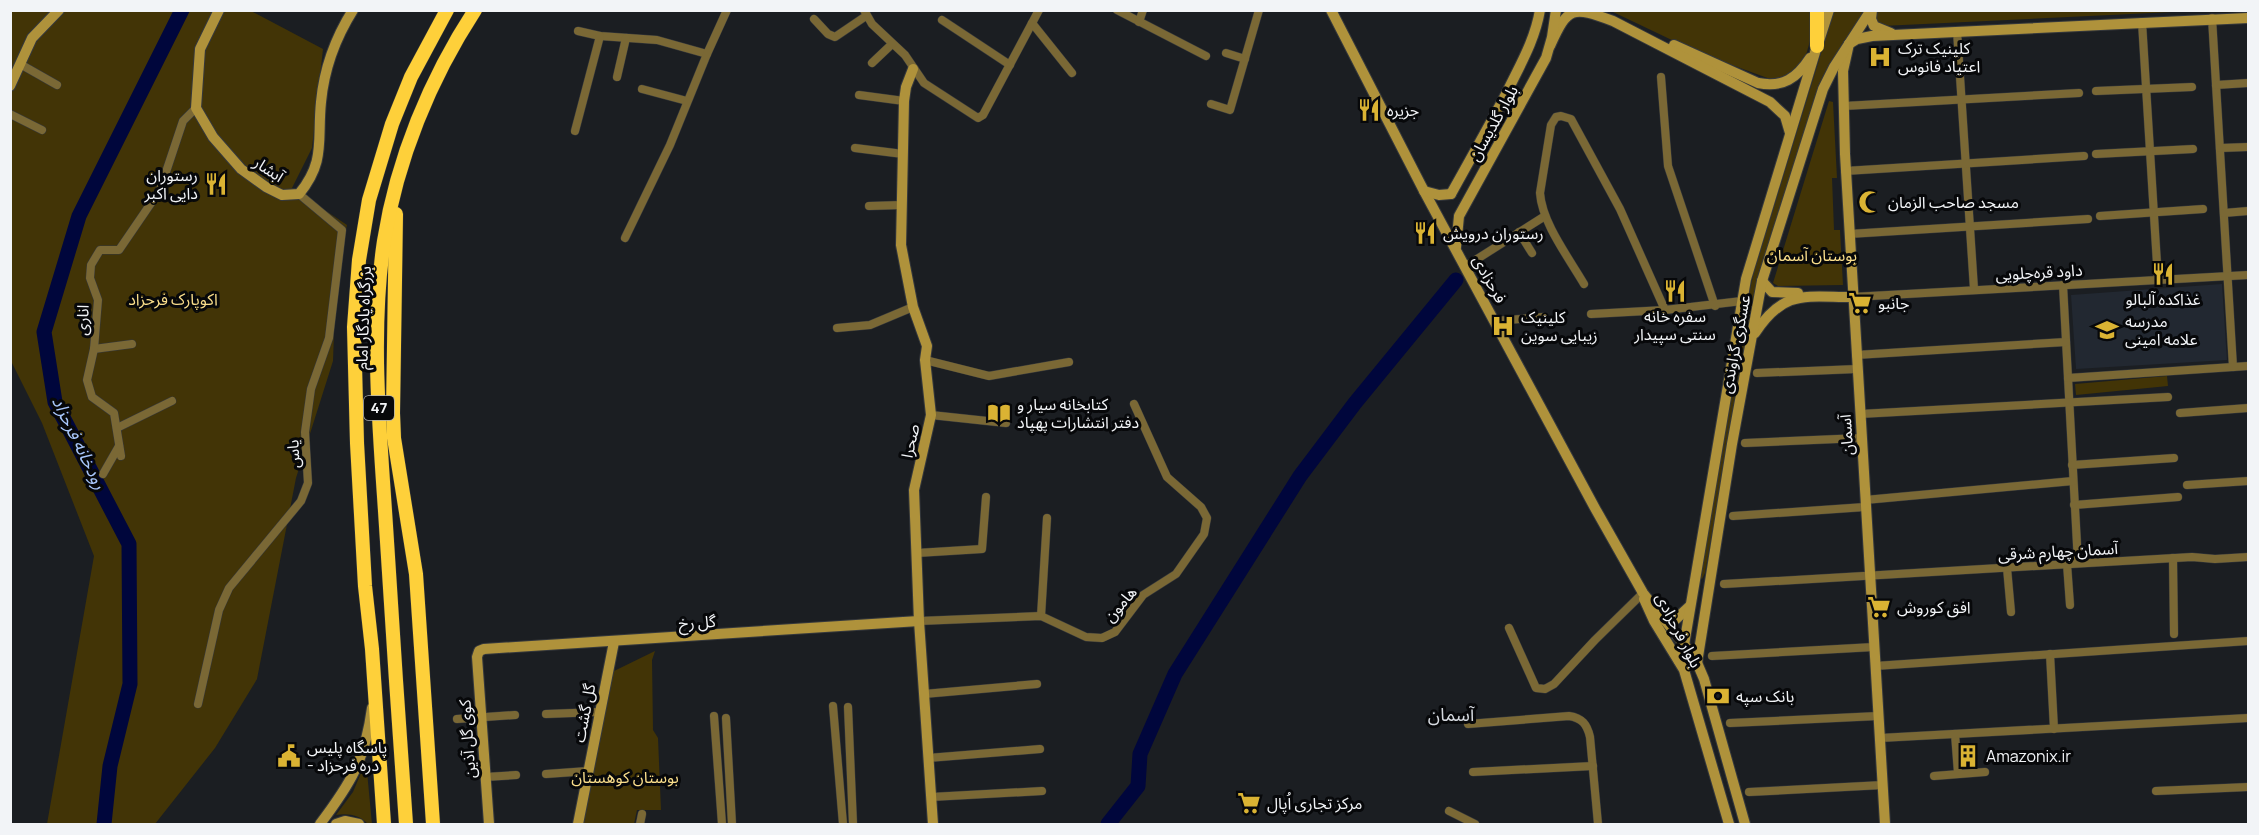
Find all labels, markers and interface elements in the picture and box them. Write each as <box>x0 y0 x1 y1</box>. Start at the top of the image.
place label: کلینیک ترک اعتیاد فانوس <box>1898 37 1980 77</box>
hospital icon: کلینیک ترک اعتیاد فانوس <box>1867 44 1893 70</box>
street label: بلوار گلدیسان <box>1463 81 1523 165</box>
restaurant icon: جزیره <box>1356 97 1382 123</box>
place label: جزیره <box>1387 99 1419 121</box>
street label: آبشار <box>249 150 290 188</box>
place label: رستوران دایی اکبر <box>144 164 198 204</box>
restaurant icon: رستوران دایی اکبر <box>203 171 229 197</box>
mosque icon: مسجد صاحب الزمان <box>1857 189 1883 215</box>
place label: مسجد صاحب الزمان <box>1888 191 2019 213</box>
restaurant icon: رستوران درویش <box>1412 220 1438 246</box>
place label: رستوران درویش <box>1443 222 1544 244</box>
park label: بوستان آسمان <box>1767 244 1857 266</box>
street label: فرحزادی <box>1468 251 1512 307</box>
street label: داود قره‌چلویی <box>1995 259 2083 285</box>
restaurant icon: غذاکده آلبالو <box>2150 261 2176 287</box>
street label: بزرگراه یادگار امام <box>350 266 378 370</box>
restaurant icon: سفره خانه سنتی سپیدار <box>1662 278 1688 304</box>
park label: اکوپارک فرحزاد <box>128 288 218 310</box>
place label: غذاکده آلبالو <box>2126 288 2200 310</box>
supermarket icon: جانبو <box>1847 290 1873 316</box>
place label: جانبو <box>1878 292 1909 314</box>
street label: عسگری گراوندی <box>1715 293 1755 395</box>
street label: اناری <box>70 304 94 336</box>
place label: سفره خانه سنتی سپیدار <box>1633 305 1716 345</box>
place label: کلینیک زیبایی سوین <box>1521 306 1598 346</box>
place label: مدرسه علامه امینی <box>2125 310 2197 350</box>
hospital icon: کلینیک زیبایی سوین <box>1490 313 1516 339</box>
school or university icon: مدرسه علامه امینی <box>2094 317 2120 343</box>
water label: رودخانه فرحزاد <box>47 392 113 494</box>
place label: کتابخانه سیار و دفتر انتشارات پهپاد <box>1017 393 1139 433</box>
road number: 47 <box>364 396 394 420</box>
library icon: کتابخانه سیار و دفتر انتشارات پهپاد <box>986 400 1012 426</box>
street label: آسمان <box>1833 412 1858 456</box>
street label: صحرا <box>896 422 924 460</box>
street label: یاس <box>281 439 305 469</box>
street label: آسمان چهارم شرقی <box>1997 537 2120 567</box>
street label: هامون <box>1098 581 1142 627</box>
street label: بلوار فرحزادی <box>1651 589 1707 671</box>
supermarket icon: افق کوروش <box>1866 594 1892 620</box>
place label: افق کوروش <box>1897 596 1971 618</box>
street label: گل رخ <box>677 610 717 636</box>
street label: گل گشت <box>568 681 601 744</box>
bank icon: بانک سپه <box>1705 683 1731 709</box>
place label: بانک سپه <box>1736 685 1794 707</box>
street label: کوی گل آذین <box>453 699 481 779</box>
district label: آسمان <box>1428 702 1475 726</box>
place label: پاسگاه پلیس - دره فرحزاد <box>307 736 387 776</box>
public building icon: پاسگاه پلیس - دره فرحزاد <box>276 743 302 769</box>
building icon: Amazonix.ir <box>1955 743 1981 769</box>
place label: Amazonix.ir <box>1986 745 2071 767</box>
park label: بوستان کوهستان <box>571 766 679 788</box>
supermarket icon: مرکز تجاری اُپال <box>1236 790 1262 816</box>
place label: مرکز تجاری اُپال <box>1267 792 1362 814</box>

